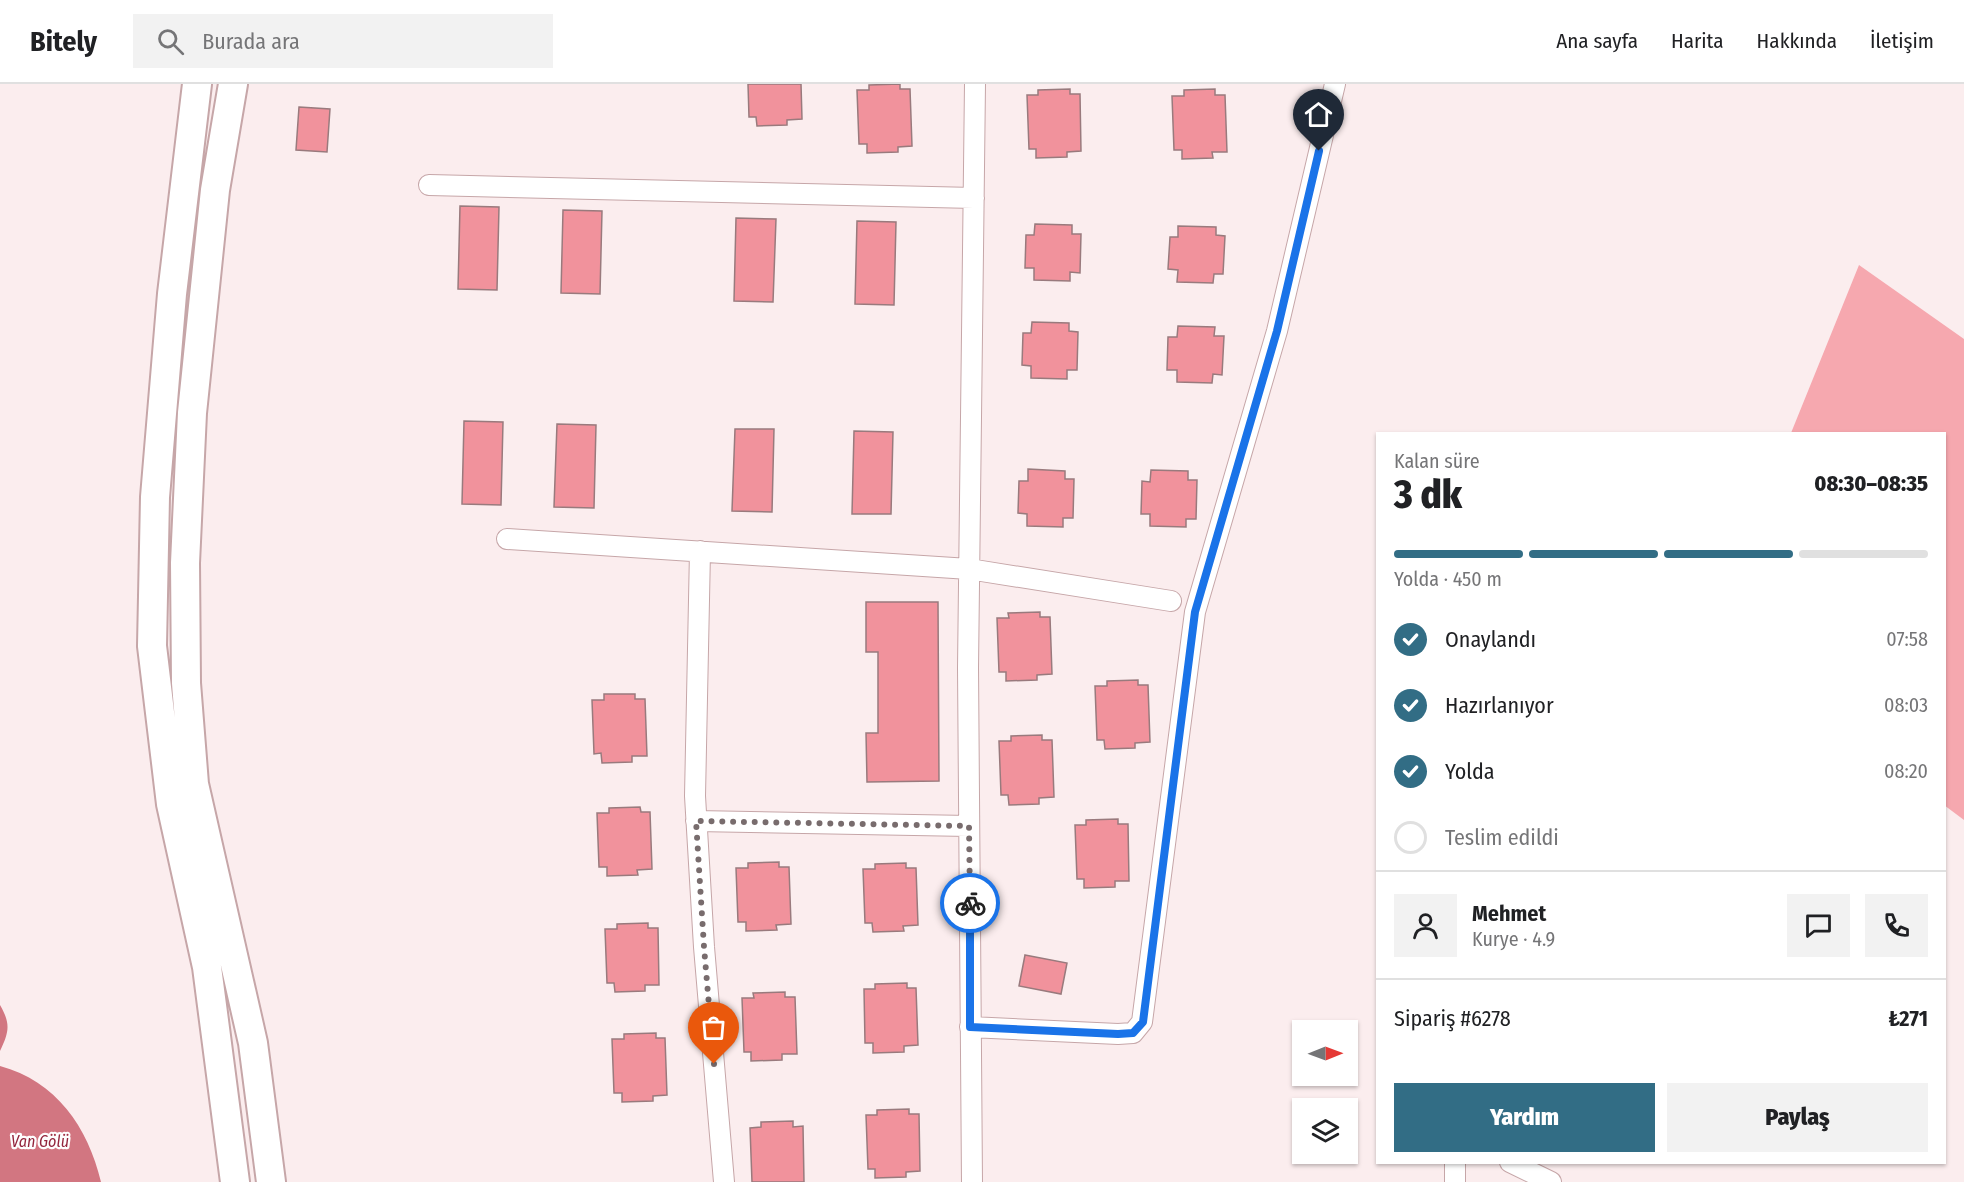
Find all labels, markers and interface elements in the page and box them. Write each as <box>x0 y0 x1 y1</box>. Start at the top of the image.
search box <box>133 14 553 68</box>
text: Bitely <box>30 25 97 58</box>
icon: search <box>154 25 187 58</box>
text: Burada ara <box>202 28 300 55</box>
text: Ana sayfa <box>1556 28 1638 54</box>
text: Harita <box>1671 28 1724 54</box>
text: Hakkında <box>1757 28 1837 54</box>
text: İletişim <box>1870 28 1934 54</box>
pin <box>1293 89 1344 151</box>
icon: home <box>1302 98 1335 131</box>
text: Kalan süre <box>1394 449 1480 473</box>
text: 08:30–08:35 <box>1814 470 1928 497</box>
text: 3 dk <box>1394 472 1462 518</box>
text: Yolda · 450 m <box>1394 567 1502 591</box>
icon: check <box>1394 623 1427 656</box>
text: Onaylandı <box>1445 626 1536 653</box>
text: 07:58 <box>1886 627 1928 651</box>
icon: check <box>1394 689 1427 722</box>
text: Hazırlanıyor <box>1445 692 1554 719</box>
text: 08:03 <box>1884 693 1928 717</box>
icon: check <box>1394 755 1427 788</box>
text: Yolda <box>1445 758 1495 785</box>
text: 08:20 <box>1884 759 1928 783</box>
text: Teslim edildi <box>1445 824 1559 851</box>
courier <box>940 873 1000 933</box>
icon: bike <box>954 887 987 920</box>
button: person <box>1394 894 1457 957</box>
button: chat <box>1787 894 1850 957</box>
button: phone <box>1865 894 1928 957</box>
text: Mehmet <box>1472 900 1546 927</box>
text: Kurye · 4.9 <box>1472 927 1555 951</box>
pin <box>688 1002 739 1064</box>
text: Sipariş #6278 <box>1394 1005 1511 1032</box>
text: ₺271 <box>1888 1005 1928 1032</box>
icon: bag <box>697 1011 730 1044</box>
north arrow <box>1292 1020 1358 1086</box>
map controls <box>1292 1020 1358 1164</box>
button: Yardım <box>1394 1083 1655 1152</box>
button: Paylaş <box>1667 1083 1928 1152</box>
button: layers <box>1292 1098 1358 1164</box>
water label: Van Gölü <box>11 1132 69 1151</box>

